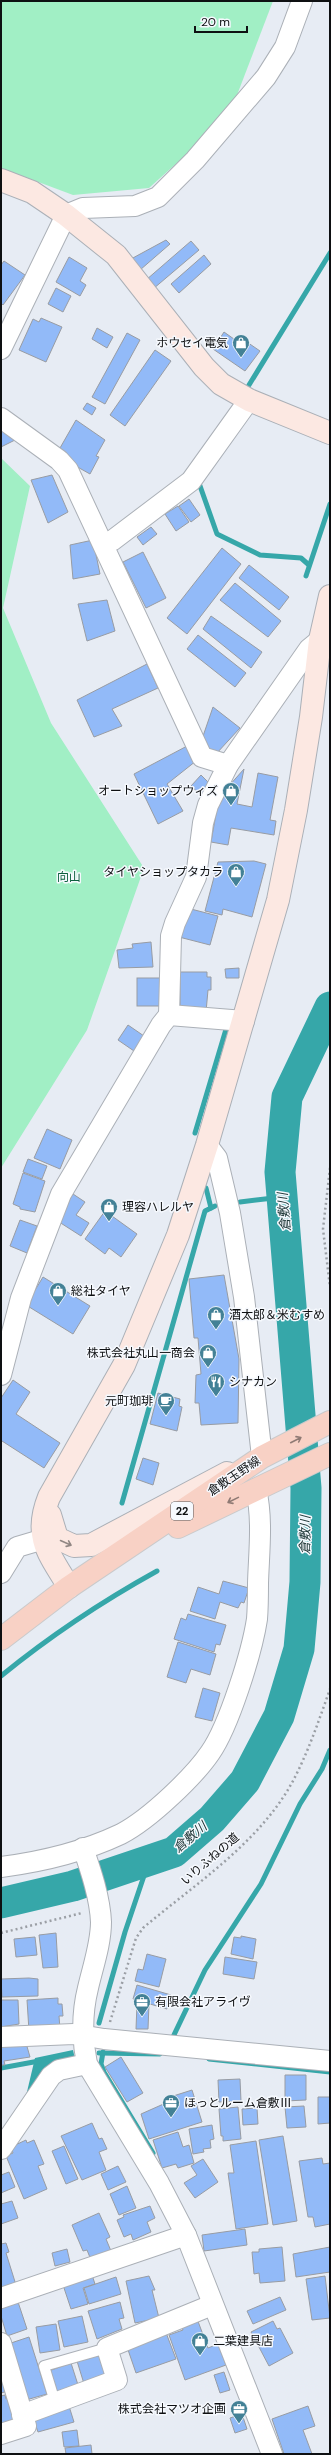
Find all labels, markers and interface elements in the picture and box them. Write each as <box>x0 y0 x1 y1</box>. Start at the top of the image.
scale bar <box>195 8 247 34</box>
text: 20 m <box>201 14 230 30</box>
shop icon: ホウセイ電気 <box>231 333 251 358</box>
place label: ホウセイ電気 <box>156 335 228 351</box>
shop icon: オートショップウィズ <box>221 781 241 806</box>
place label: オートショップウィズ <box>98 783 218 799</box>
shop icon: タイヤショップタカラ <box>226 862 246 887</box>
place label: タイヤショップタカラ <box>103 864 223 880</box>
park label: 向山 <box>57 869 81 885</box>
water label: 倉敷川 <box>274 1190 294 1232</box>
shop icon: 理容ハレルヤ <box>99 1197 119 1222</box>
place label: 理容ハレルヤ <box>122 1199 194 1215</box>
shop icon: 総社タイヤ <box>48 1281 68 1306</box>
place label: 総社タイヤ <box>71 1283 131 1299</box>
shop icon: 酒太郎＆米むすめ <box>206 1305 226 1330</box>
place label: 酒太郎＆米むすめ <box>229 1307 325 1323</box>
shop icon: 株式会社丸山一商会 <box>198 1343 218 1368</box>
place label: 株式会社丸山一商会 <box>87 1345 195 1361</box>
restaurant icon: シナカン <box>206 1372 226 1397</box>
place label: シナカン <box>229 1374 277 1390</box>
cafe icon: 元町珈琲 <box>156 1391 176 1416</box>
place label: 元町珈琲 <box>105 1393 153 1409</box>
one-way arrow <box>290 1436 302 1443</box>
street label: 倉敷玉野線 <box>205 1453 263 1499</box>
one-way arrow <box>227 1497 239 1504</box>
road number: 22 <box>171 1502 193 1520</box>
water label: 倉敷川 <box>296 1513 314 1555</box>
one-way arrow <box>60 1540 72 1547</box>
water label: 倉敷川 <box>170 1817 212 1856</box>
street label: いりふねの道 <box>178 1829 242 1889</box>
office icon: 有限会社アライヴ <box>132 1992 152 2017</box>
place label: 有限会社アライヴ <box>155 1994 251 2010</box>
office icon: ほっとルーム倉敷Ⅲ <box>161 2093 181 2118</box>
place label: ほっとルーム倉敷Ⅲ <box>184 2095 292 2111</box>
shop icon: 二葉建具店 <box>190 2331 210 2356</box>
place label: 二葉建具店 <box>213 2333 273 2349</box>
office icon: 株式会社マツオ企画 <box>229 2399 249 2424</box>
place label: 株式会社マツオ企画 <box>118 2401 226 2417</box>

